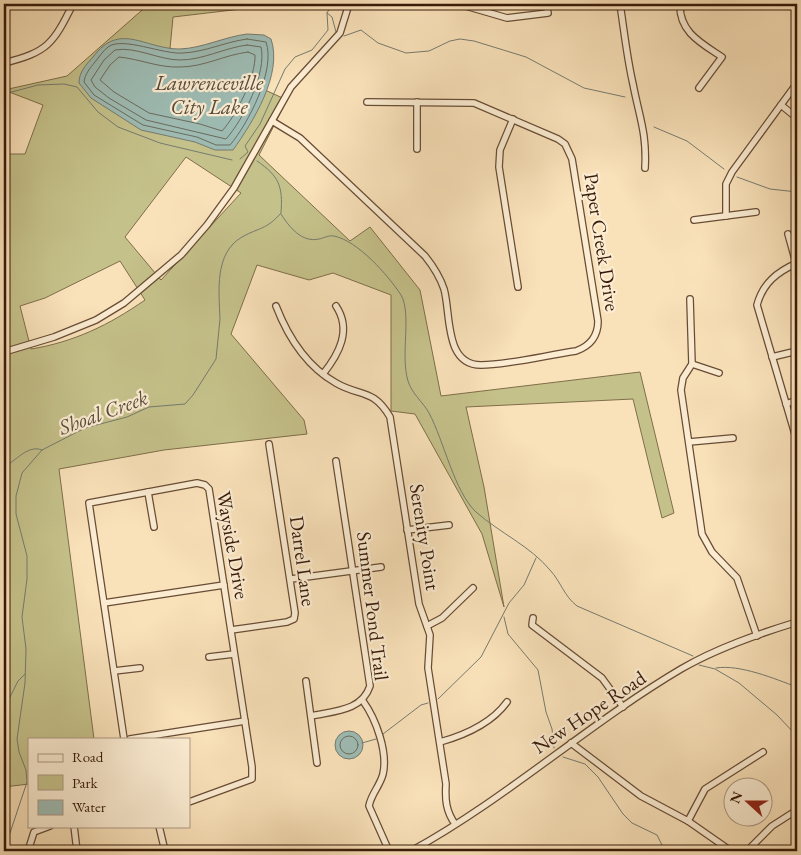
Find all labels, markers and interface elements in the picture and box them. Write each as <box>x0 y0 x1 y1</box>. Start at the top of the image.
water label: Lawrenceville City Lake <box>154 69 264 120</box>
street label: Paper Creek Drive <box>578 171 626 313</box>
water label: Shoal Creek <box>54 383 152 441</box>
street label: Serenity Point <box>404 482 446 593</box>
street label: Wayside Drive <box>211 489 255 601</box>
street label: Darrel Lane <box>284 514 322 608</box>
street label: Summer Pond Trail <box>351 530 395 682</box>
street label: New Hope Road <box>527 664 651 760</box>
legend <box>28 738 190 828</box>
text: Road <box>72 747 104 766</box>
text: Park <box>72 773 99 792</box>
north arrow <box>724 778 774 828</box>
text: N <box>725 788 747 806</box>
text: Water <box>72 797 106 816</box>

